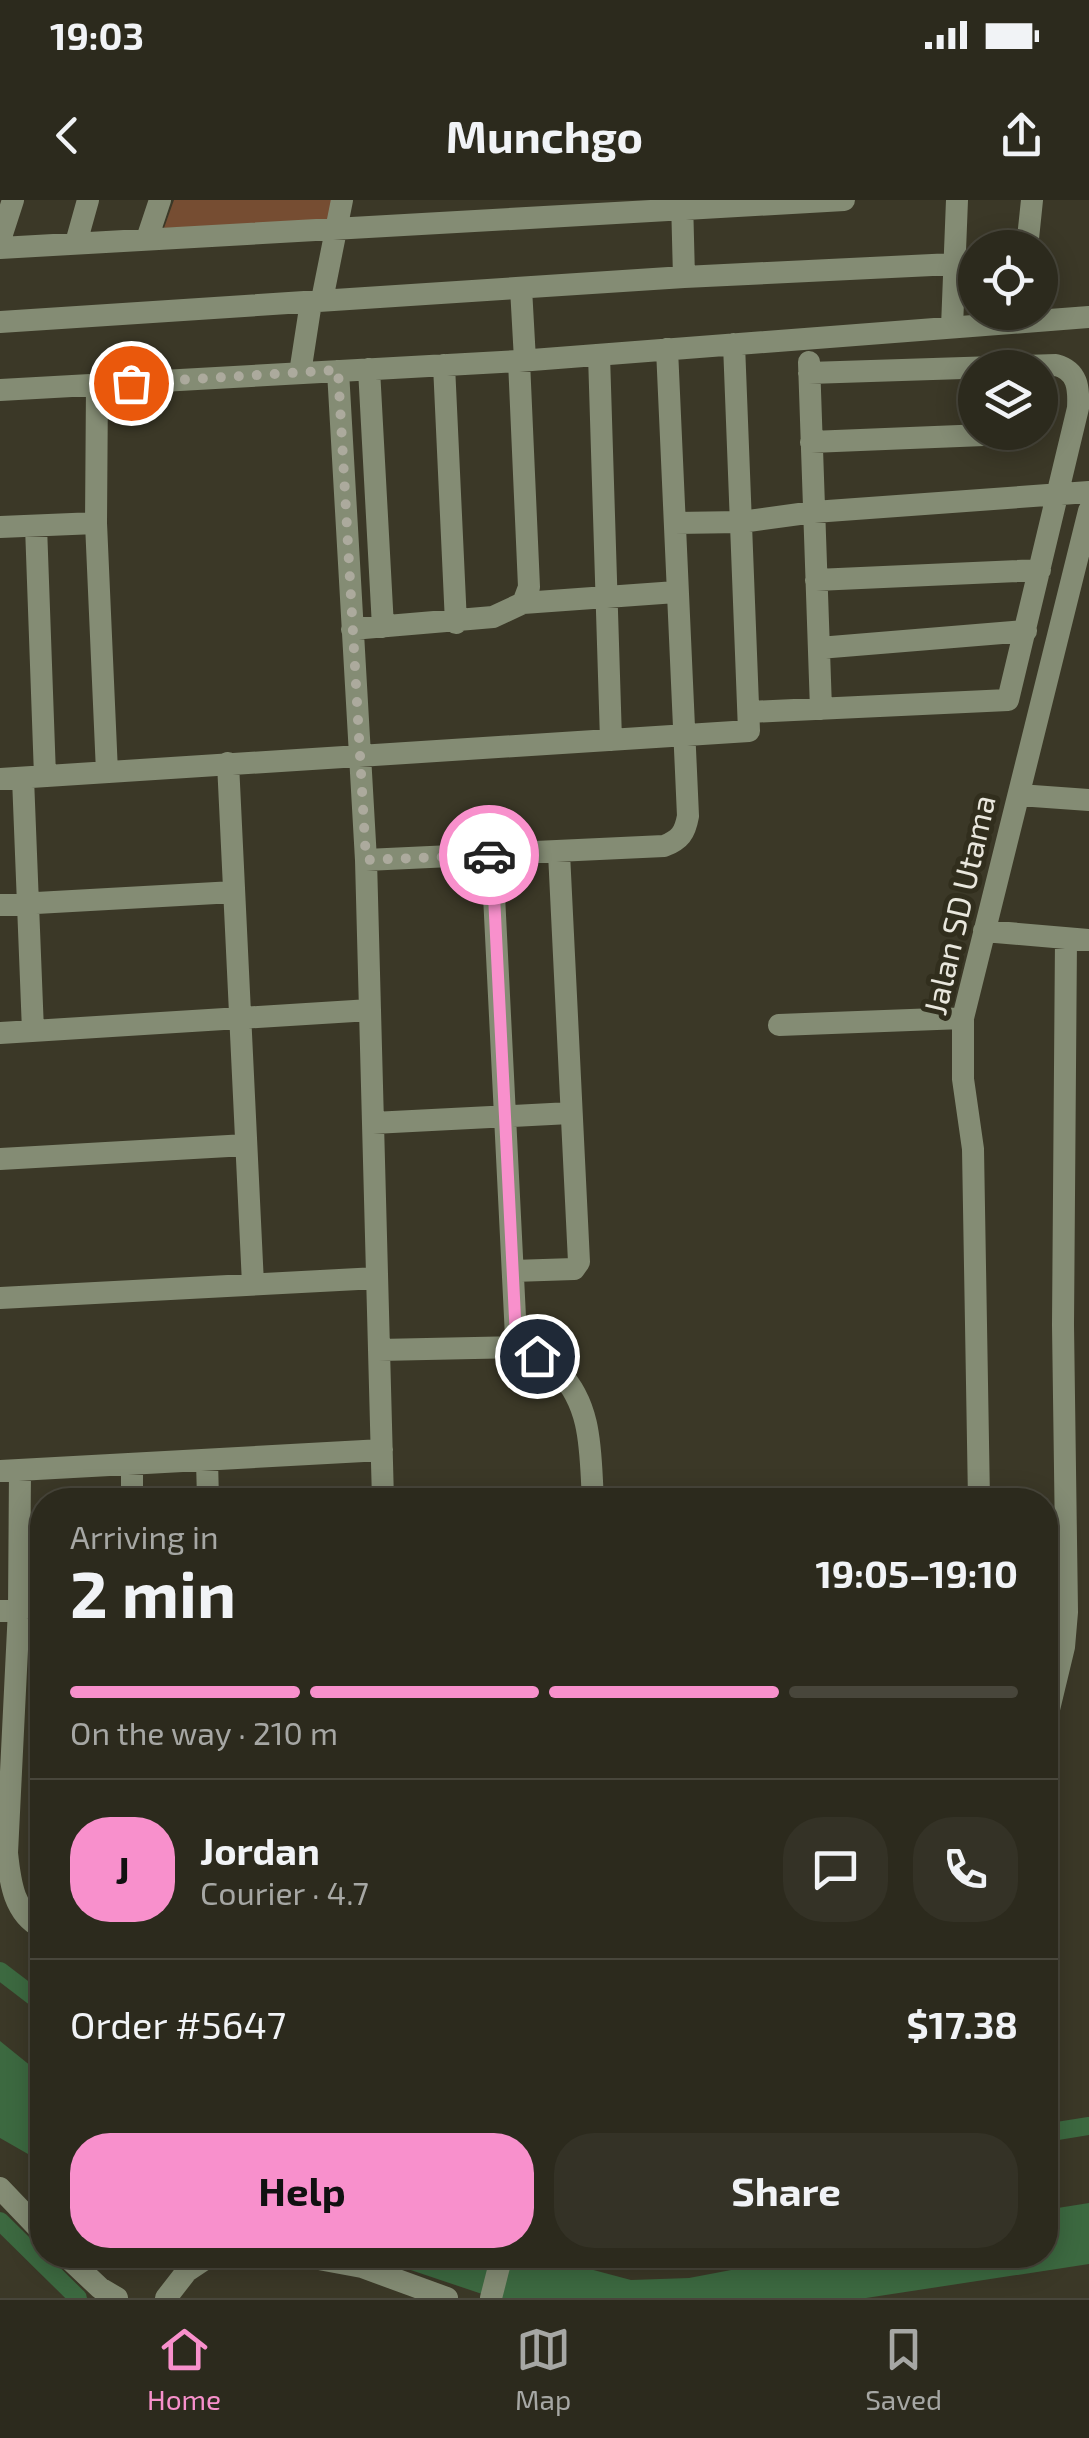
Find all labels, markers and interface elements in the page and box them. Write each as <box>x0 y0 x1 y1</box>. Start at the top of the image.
text: 19:03 <box>50 12 144 58</box>
icon: back <box>40 108 95 163</box>
text: Munchgo <box>446 108 643 162</box>
icon: share <box>994 108 1049 163</box>
map controls <box>958 230 1058 450</box>
button: locate <box>958 230 1058 330</box>
pin <box>89 341 174 426</box>
button: layers <box>958 350 1058 450</box>
icon: bag <box>104 356 159 411</box>
street label: Jalan SD Utama <box>914 791 1002 1018</box>
courier <box>439 805 539 905</box>
icon: car <box>462 828 517 883</box>
pin <box>495 1314 580 1399</box>
icon: home <box>510 1329 565 1384</box>
text: Arriving in <box>70 1517 219 1555</box>
text: 19:05–19:10 <box>815 1550 1018 1596</box>
text: 2 min <box>70 1553 236 1631</box>
text: On the way · 210 m <box>70 1713 338 1751</box>
button: chat <box>783 1817 888 1922</box>
button: phone <box>913 1817 1018 1922</box>
text: Jordan <box>200 1827 320 1873</box>
text: J <box>115 1846 130 1892</box>
text: Courier · 4.7 <box>200 1873 369 1911</box>
text: Order #5647 <box>70 2001 286 2047</box>
text: $17.38 <box>907 2001 1018 2047</box>
button: Help <box>70 2133 534 2248</box>
button: Share <box>554 2133 1018 2248</box>
tab: Home <box>147 2322 221 2416</box>
tab: Map <box>515 2322 571 2416</box>
tab: Saved <box>865 2322 942 2416</box>

